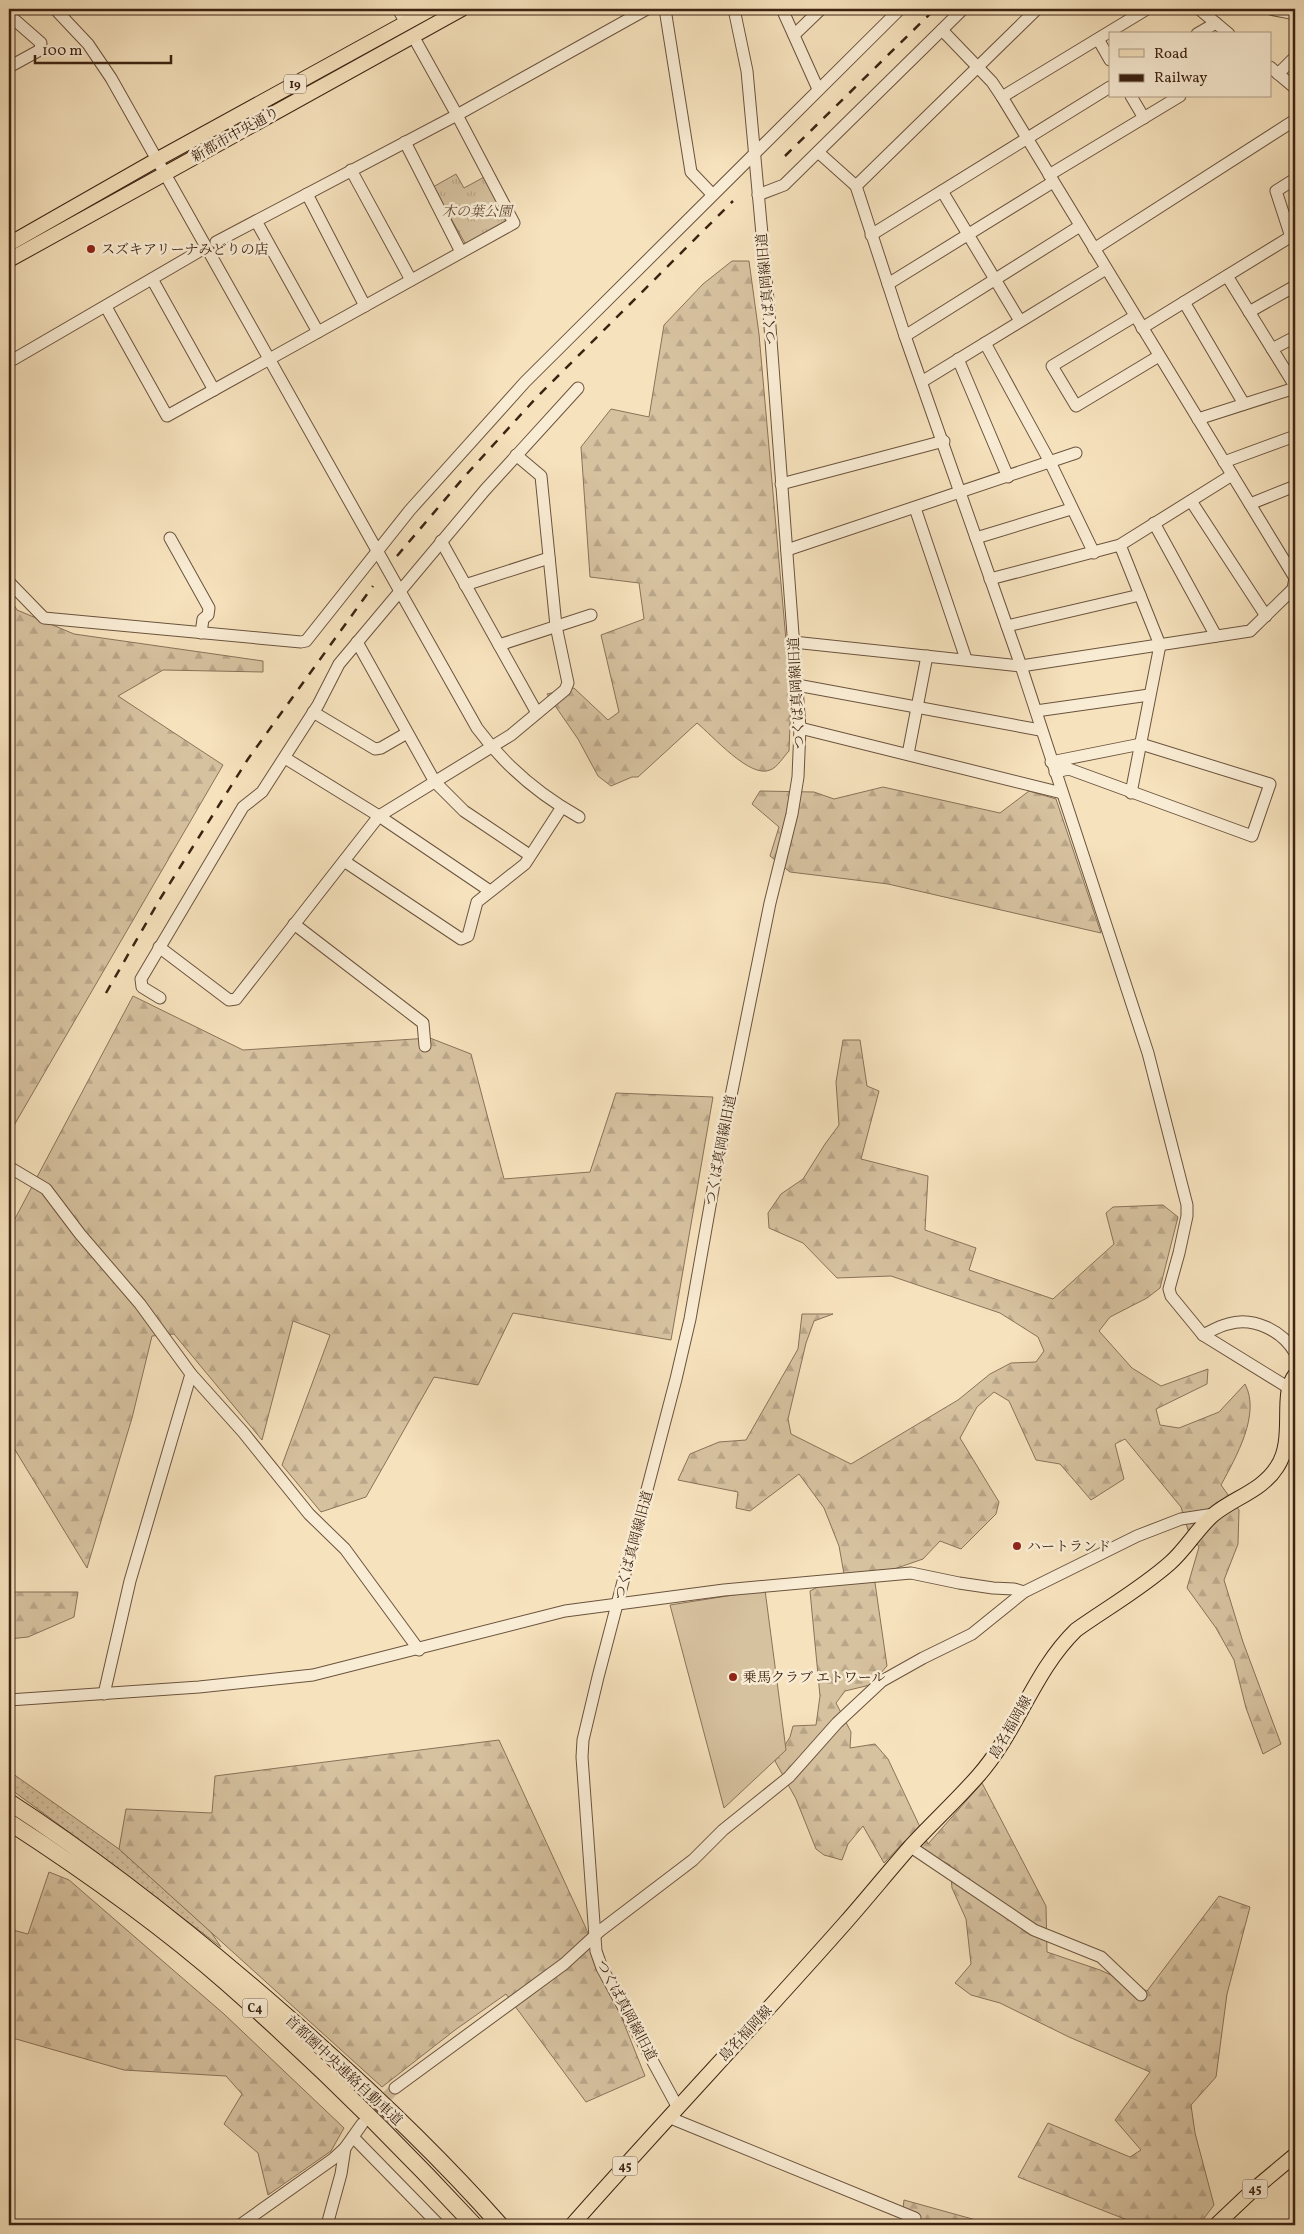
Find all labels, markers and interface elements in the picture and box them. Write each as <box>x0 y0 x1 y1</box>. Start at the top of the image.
scale bar <box>35 32 171 64</box>
legend <box>1109 32 1272 98</box>
text: 100 m <box>42 41 82 62</box>
text: Road <box>1154 44 1188 65</box>
text: Railway <box>1154 68 1207 89</box>
road number: 19 <box>284 74 306 94</box>
street label: 新都市中央通り <box>188 103 283 167</box>
park label: 木の葉公園 <box>442 203 514 222</box>
street label: つくば真岡線旧道 <box>753 232 782 345</box>
place label: スズキアリーナみどりの店 <box>101 241 268 260</box>
marker: スズキアリーナみどりの店 <box>85 243 97 255</box>
street label: つくば真岡線旧道 <box>785 637 810 749</box>
street label: つくば真岡線旧道 <box>701 1094 741 1207</box>
street label: つくば真岡線旧道 <box>611 1489 658 1602</box>
place label: ハートランド <box>1027 1538 1111 1557</box>
marker: ハートランド <box>1011 1540 1023 1552</box>
place label: 乗馬クラブ エトワール <box>743 1669 886 1688</box>
marker: 乗馬クラブ エトワール <box>727 1671 739 1683</box>
street label: 島名福岡線 <box>986 1693 1037 1763</box>
street label: つくば真岡線旧道 <box>591 1957 660 2065</box>
road number: C4 <box>242 1999 268 2018</box>
street label: 島名福岡線 <box>715 2002 777 2066</box>
street label: 首都圏中央連絡自動車道 <box>280 2012 406 2131</box>
road number: 45 <box>612 2156 638 2176</box>
road number: 45 <box>1242 2180 1268 2198</box>

